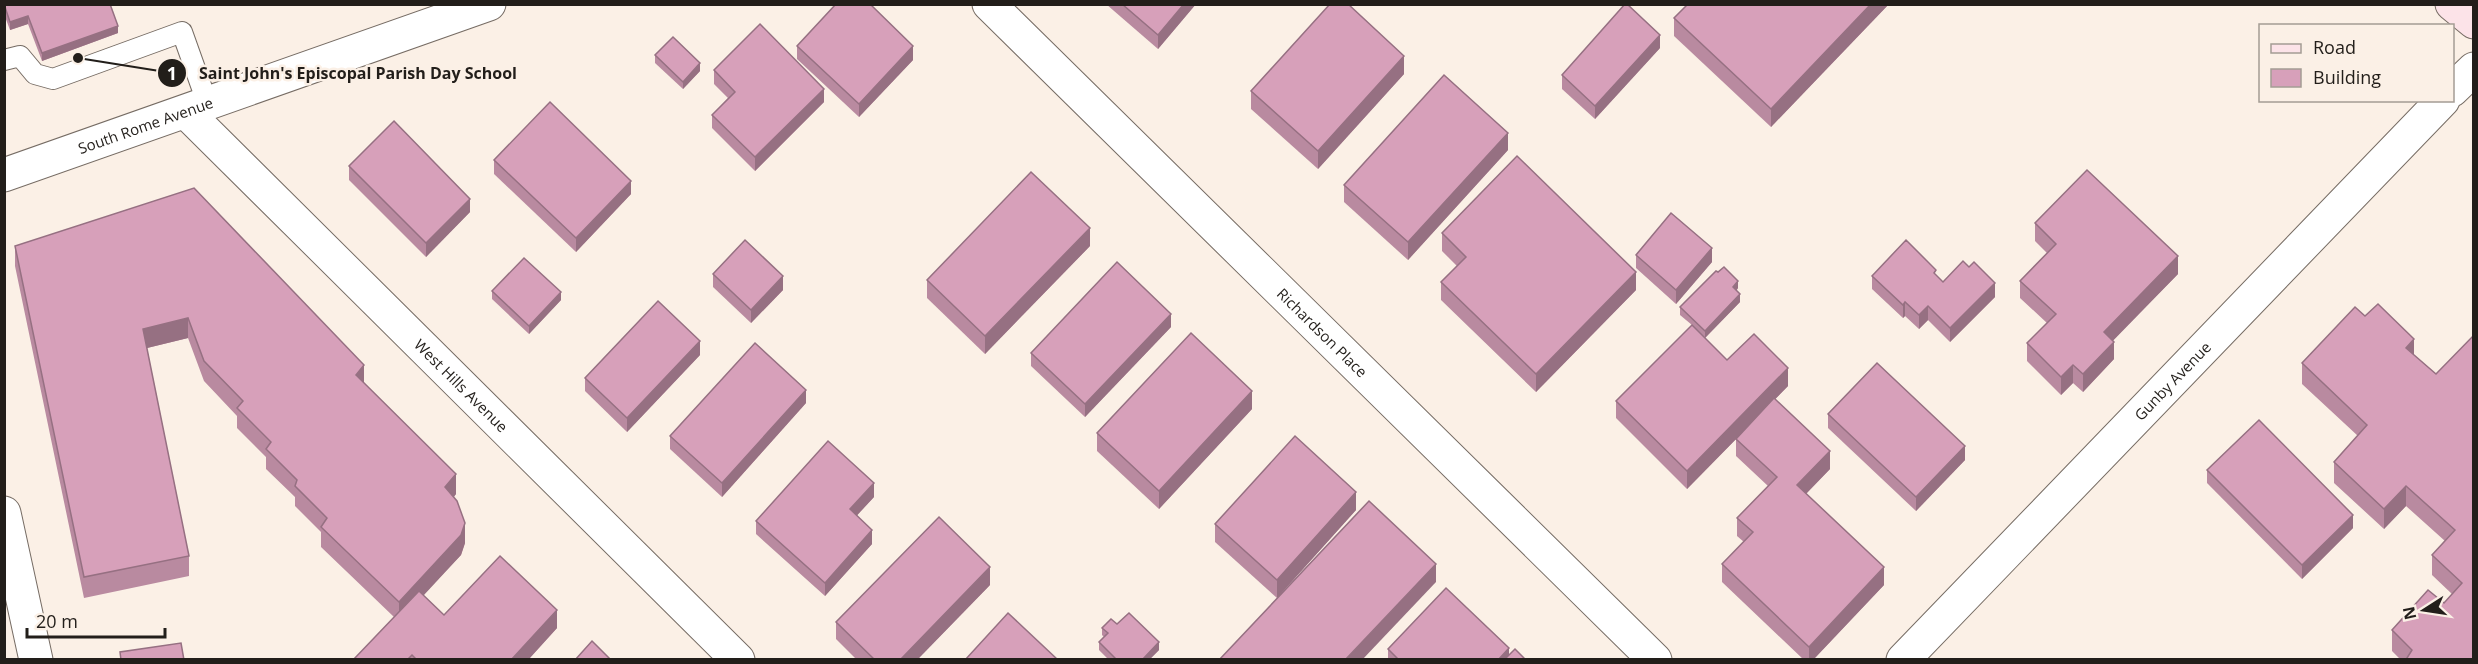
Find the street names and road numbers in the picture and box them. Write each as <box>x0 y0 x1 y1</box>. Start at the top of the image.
street label: South Rome Avenue <box>75 92 216 158</box>
street label: Richardson Place <box>1273 283 1372 381</box>
street label: West Hills Avenue <box>410 334 513 436</box>
street label: Gunby Avenue <box>2130 337 2215 424</box>

